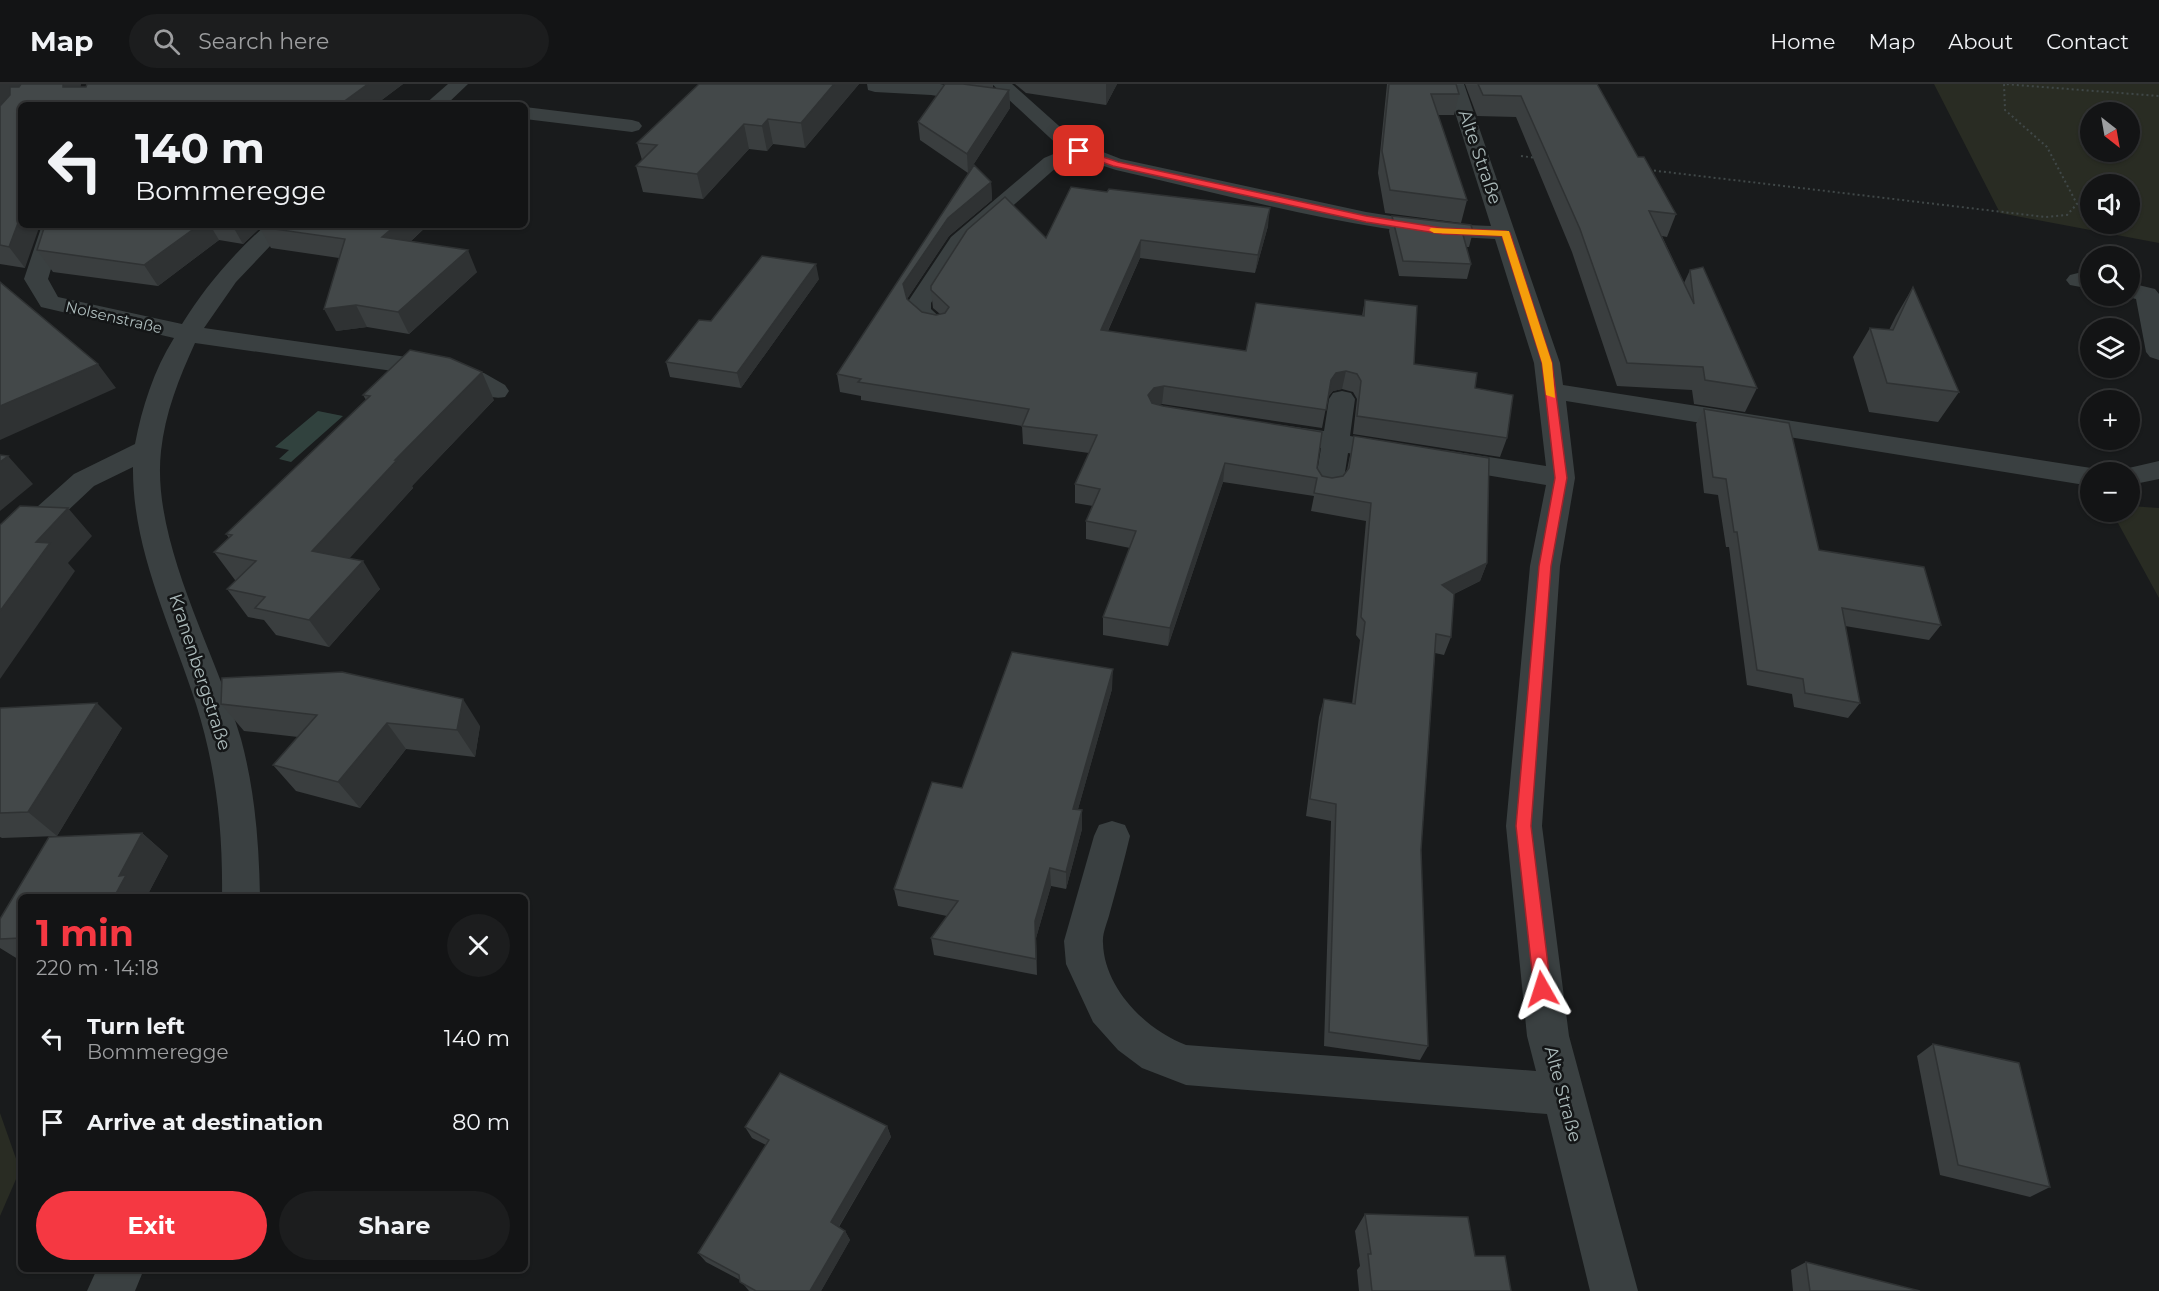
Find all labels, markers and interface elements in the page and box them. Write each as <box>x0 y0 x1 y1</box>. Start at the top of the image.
search box <box>129 14 549 68</box>
text: Map <box>30 24 93 58</box>
icon: search <box>150 25 183 58</box>
text: Search here <box>198 28 329 55</box>
text: Home <box>1770 29 1835 54</box>
text: Map <box>1868 29 1915 54</box>
text: About <box>1948 29 2013 54</box>
text: Contact <box>2046 29 2129 54</box>
north arrow <box>2080 102 2140 162</box>
map controls <box>2080 102 2140 522</box>
street label: Alte Straße <box>1454 107 1506 207</box>
text: 140 m <box>135 122 265 174</box>
pin <box>1053 125 1104 176</box>
icon: left <box>36 126 114 204</box>
icon: arrive <box>1062 134 1095 167</box>
text: Bommeregge <box>135 174 326 207</box>
button: sound <box>2080 174 2140 234</box>
button: search <box>2080 246 2140 306</box>
street label: Nolsenstraße <box>64 297 164 337</box>
button: layers <box>2080 318 2140 378</box>
button: + <box>2080 390 2140 450</box>
button: − <box>2080 462 2140 522</box>
street label: Kranenbergstraße <box>164 591 236 753</box>
text: 1 min <box>36 911 134 955</box>
button: close <box>447 914 510 977</box>
text: 220 m · 14:18 <box>36 956 159 980</box>
position arrow <box>1510 957 1574 1021</box>
text: Turn left <box>87 1013 185 1040</box>
icon: left <box>36 1022 69 1055</box>
text: 140 m <box>444 1025 510 1052</box>
text: Bommeregge <box>87 1040 228 1064</box>
street label: Alte Straße <box>1540 1044 1586 1145</box>
icon: arrive <box>36 1106 69 1139</box>
text: Arrive at destination <box>87 1109 323 1136</box>
text: 80 m <box>452 1109 510 1136</box>
button: Exit <box>36 1191 267 1260</box>
button: Share <box>279 1191 510 1260</box>

